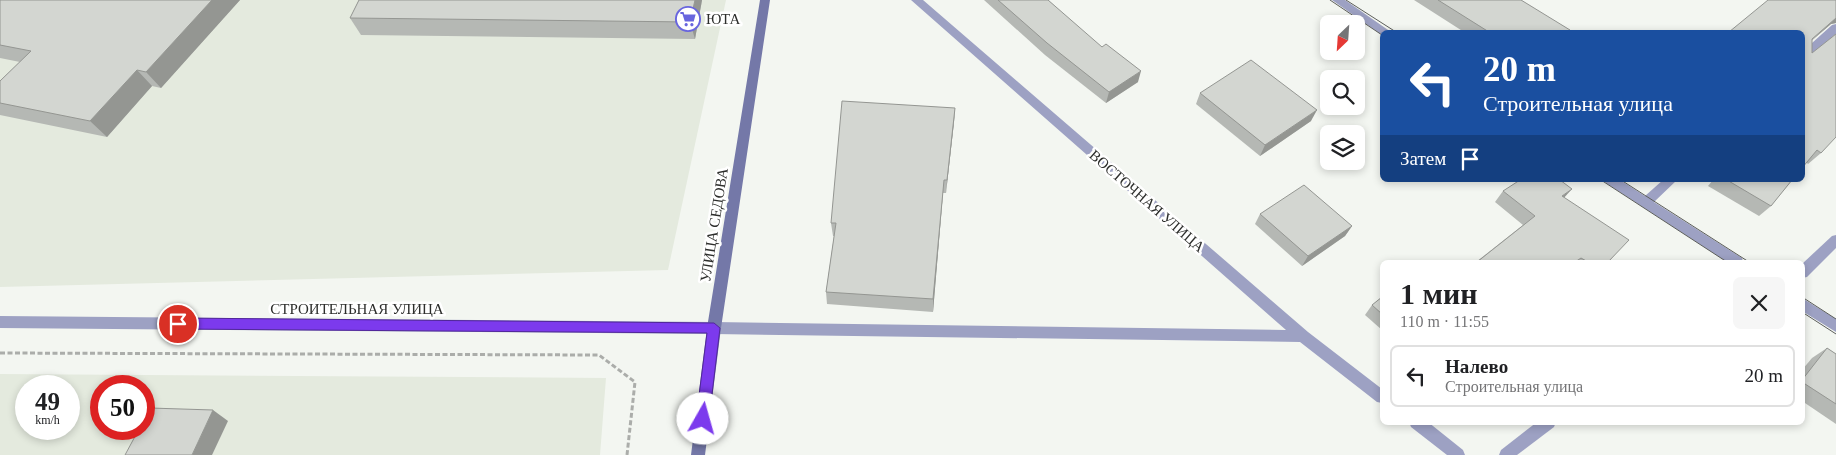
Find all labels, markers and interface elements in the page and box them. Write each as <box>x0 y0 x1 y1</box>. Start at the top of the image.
supermarket icon: ЮТА <box>675 6 701 32</box>
place label: ЮТА <box>706 11 740 27</box>
north arrow <box>1320 15 1365 60</box>
map controls <box>1320 15 1365 170</box>
icon: left <box>1400 50 1465 115</box>
text: 20 m <box>1483 50 1556 89</box>
button: search <box>1320 70 1365 115</box>
text: Строительная улица <box>1483 91 1673 116</box>
button: layers <box>1320 125 1365 170</box>
icon: arrive <box>1456 145 1484 173</box>
street label: ВОСТОЧНАЯ УЛИЦА <box>1086 147 1208 255</box>
text: Затем <box>1400 148 1446 169</box>
street label: УЛИЦА СЕДОВА <box>697 167 731 283</box>
text: 1 мин <box>1400 277 1478 310</box>
button: close <box>1733 277 1785 329</box>
street label: СТРОИТЕЛЬНАЯ УЛИЦА <box>270 301 444 317</box>
pin <box>157 303 199 345</box>
icon: arrive <box>164 310 192 338</box>
text: 110 m · 11:55 <box>1400 313 1489 330</box>
text: Налево <box>1445 356 1508 377</box>
icon: left <box>1402 362 1430 390</box>
text: 20 m <box>1744 365 1783 386</box>
speed limit sign: 50 <box>90 375 155 440</box>
text: Строительная улица <box>1445 378 1583 395</box>
text: 49 <box>35 388 60 415</box>
position arrow <box>676 392 728 444</box>
text: km/h <box>35 413 60 427</box>

